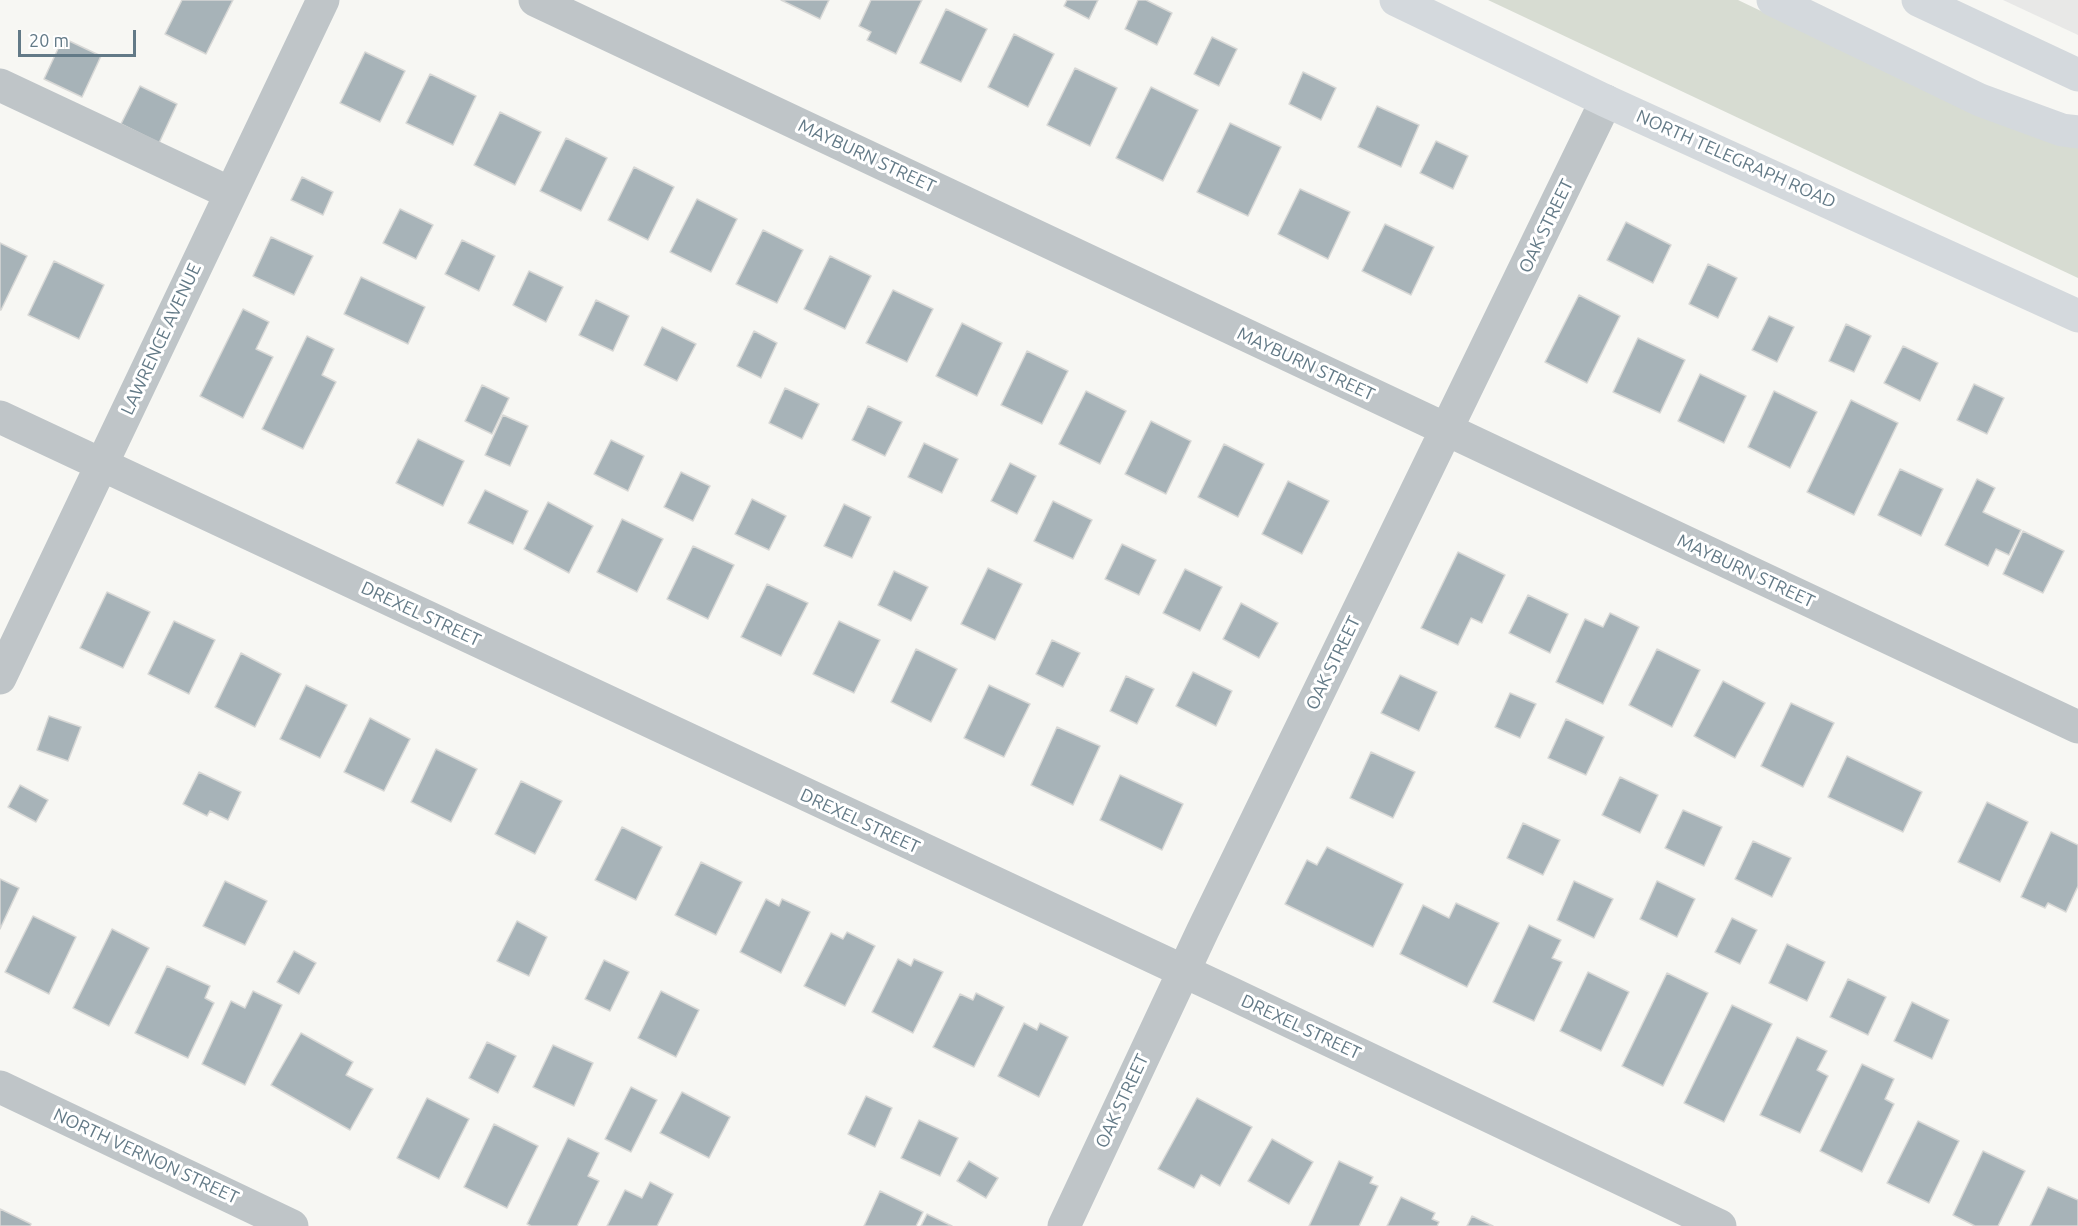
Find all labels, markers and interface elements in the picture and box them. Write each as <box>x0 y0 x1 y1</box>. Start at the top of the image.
scale bar <box>21 18 140 56</box>
text: 20 m <box>29 30 69 50</box>
street label: NORTH TELEGRAPH ROAD <box>1633 105 1839 213</box>
street label: MAYBURN STREET <box>795 115 939 197</box>
street label: OAK STREET <box>1514 176 1578 276</box>
street label: LAWRENCE AVENUE <box>116 260 206 418</box>
street label: MAYBURN STREET <box>1234 323 1378 405</box>
street label: MAYBURN STREET <box>1674 530 1818 612</box>
street label: DREXEL STREET <box>358 577 484 651</box>
street label: OAK STREET <box>1301 613 1365 713</box>
street label: DREXEL STREET <box>797 784 923 858</box>
street label: DREXEL STREET <box>1238 990 1364 1064</box>
street label: OAK STREET <box>1091 1050 1153 1152</box>
street label: NORTH VERNON STREET <box>50 1104 242 1208</box>

